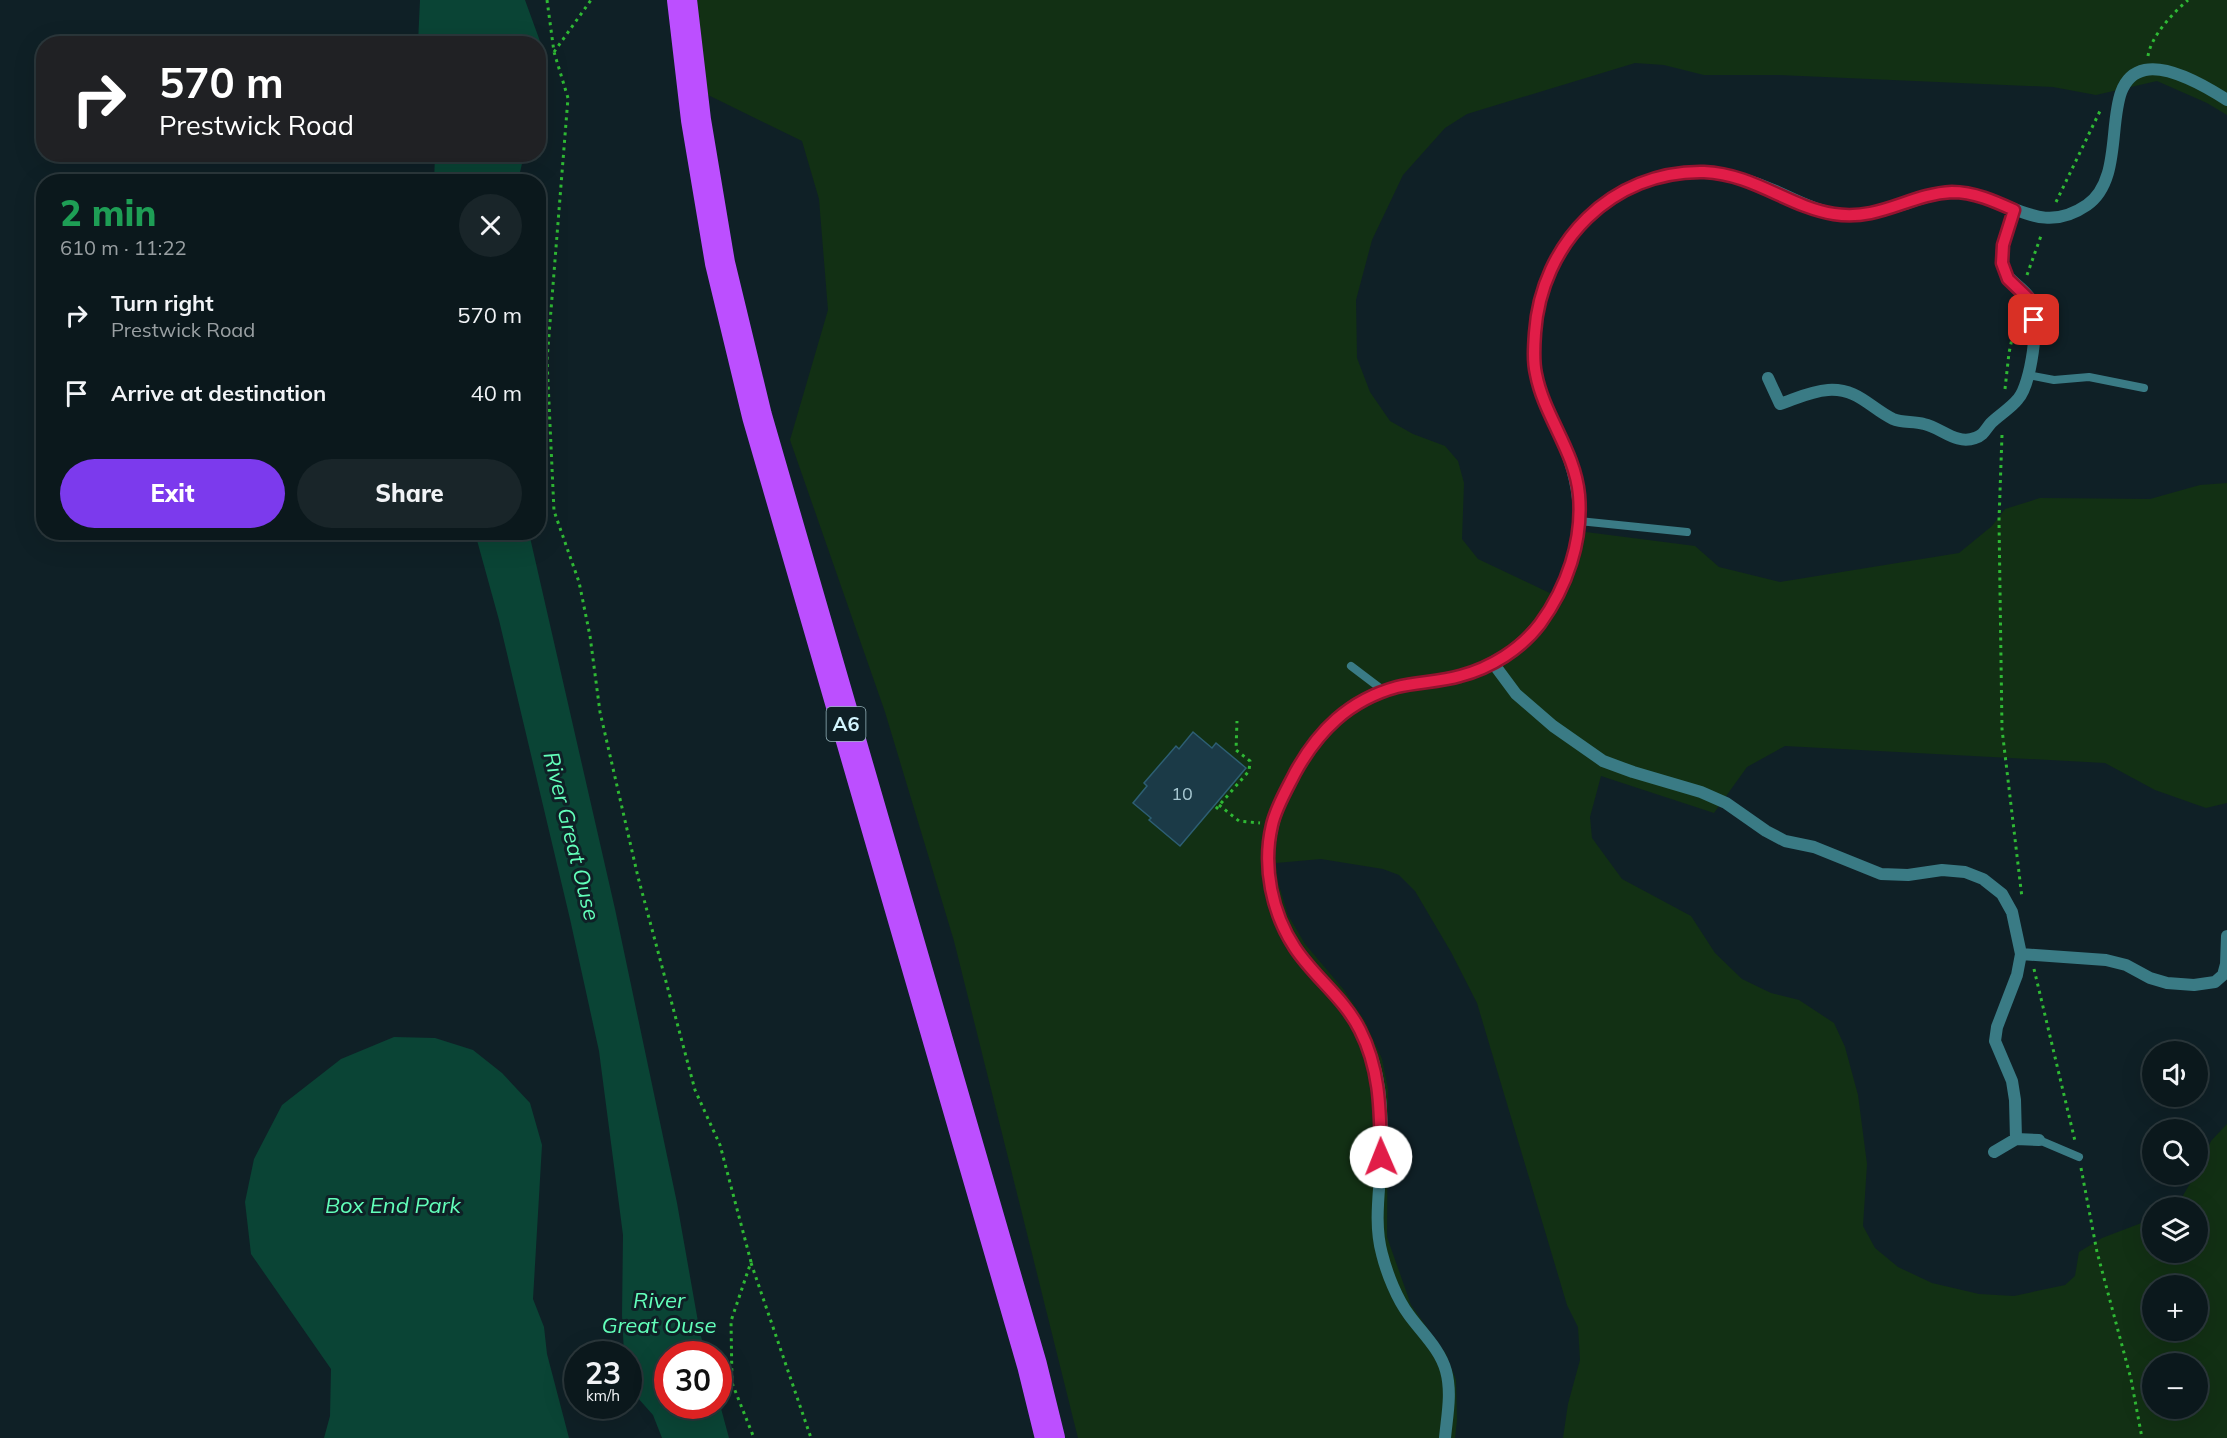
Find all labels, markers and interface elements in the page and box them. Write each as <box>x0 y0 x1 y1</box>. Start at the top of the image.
text: 570 m <box>159 56 284 109</box>
icon: right <box>60 60 138 138</box>
text: Prestwick Road <box>159 108 354 142</box>
text: 2 min <box>60 190 156 235</box>
button: close <box>459 194 522 257</box>
text: 610 m · 11:22 <box>60 235 186 260</box>
text: Turn right <box>111 289 214 317</box>
pin <box>2008 294 2059 345</box>
icon: right <box>60 299 93 332</box>
text: 570 m <box>457 301 522 329</box>
icon: arrive <box>2017 303 2050 336</box>
text: Prestwick Road <box>111 317 255 342</box>
icon: arrive <box>60 377 93 410</box>
text: Arrive at destination <box>111 379 326 407</box>
text: 40 m <box>471 379 522 407</box>
button: Exit <box>60 459 285 528</box>
button: Share <box>297 459 522 528</box>
road number: A6 <box>826 707 866 741</box>
water label: River Great Ouse <box>538 749 606 923</box>
house number: 10 <box>1171 782 1193 805</box>
map controls <box>2142 1041 2208 1419</box>
button: sound <box>2142 1041 2208 1107</box>
button: search <box>2142 1119 2208 1185</box>
position arrow <box>1349 1125 1413 1189</box>
water label: Box End Park <box>325 1191 462 1219</box>
button: layers <box>2142 1197 2208 1263</box>
button: + <box>2142 1275 2208 1341</box>
water label: River Great Ouse <box>601 1286 717 1339</box>
speed limit sign: 30 <box>654 1341 732 1419</box>
button: − <box>2142 1353 2208 1419</box>
text: 23 <box>585 1354 621 1392</box>
text: km/h <box>586 1386 620 1405</box>

